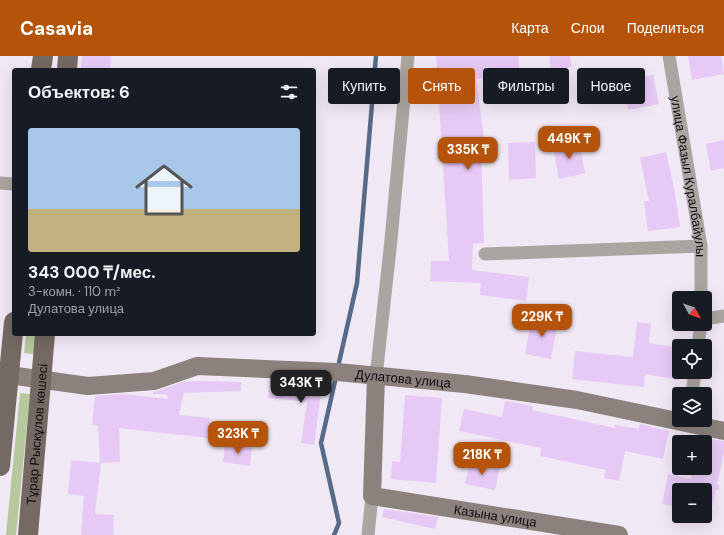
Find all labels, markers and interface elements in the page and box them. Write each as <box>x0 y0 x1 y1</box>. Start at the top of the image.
text: Casavia <box>20 16 93 41</box>
text: Карта <box>511 19 549 37</box>
text: Слои <box>571 19 605 37</box>
text: Поделиться <box>627 19 704 37</box>
chip: Купить <box>328 68 400 104</box>
chip: Снять <box>408 68 475 104</box>
chip: Фильтры <box>483 68 569 104</box>
chip: Новое <box>577 68 645 104</box>
text: Объектов: 6 <box>28 81 130 103</box>
icon: filters <box>278 81 300 103</box>
street label: улица Фазыл Куралбайулы <box>667 94 710 257</box>
pin: 449K ₸ <box>536 126 602 160</box>
text: 449K ₸ <box>547 130 591 147</box>
pin: 335K ₸ <box>435 137 501 171</box>
text: 335K ₸ <box>447 141 489 158</box>
icon: home <box>128 154 200 226</box>
text: 343 000 ₸/мес. <box>28 261 156 283</box>
text: 3-комн. · 110 m² <box>28 283 120 300</box>
north arrow <box>672 291 712 331</box>
map controls <box>672 291 712 523</box>
text: Дулатова улица <box>28 300 124 317</box>
pin: 229K ₸ <box>509 304 575 338</box>
text: 229K ₸ <box>521 308 563 325</box>
button: locate <box>672 339 712 379</box>
street label: Тұрар Рыскұлов көшесі <box>22 363 51 506</box>
street label: Дулатова улица <box>354 365 453 391</box>
pin: 343K ₸ <box>268 370 334 404</box>
text: 343K ₸ <box>280 374 322 391</box>
button: layers <box>672 387 712 427</box>
pin: 323K ₸ <box>205 421 271 455</box>
text: 323K ₸ <box>217 425 259 442</box>
button: + <box>672 435 712 475</box>
pin: 218K ₸ <box>449 442 515 476</box>
text: 218K ₸ <box>462 446 502 463</box>
button: − <box>672 483 712 523</box>
street label: Казына улица <box>453 501 539 531</box>

